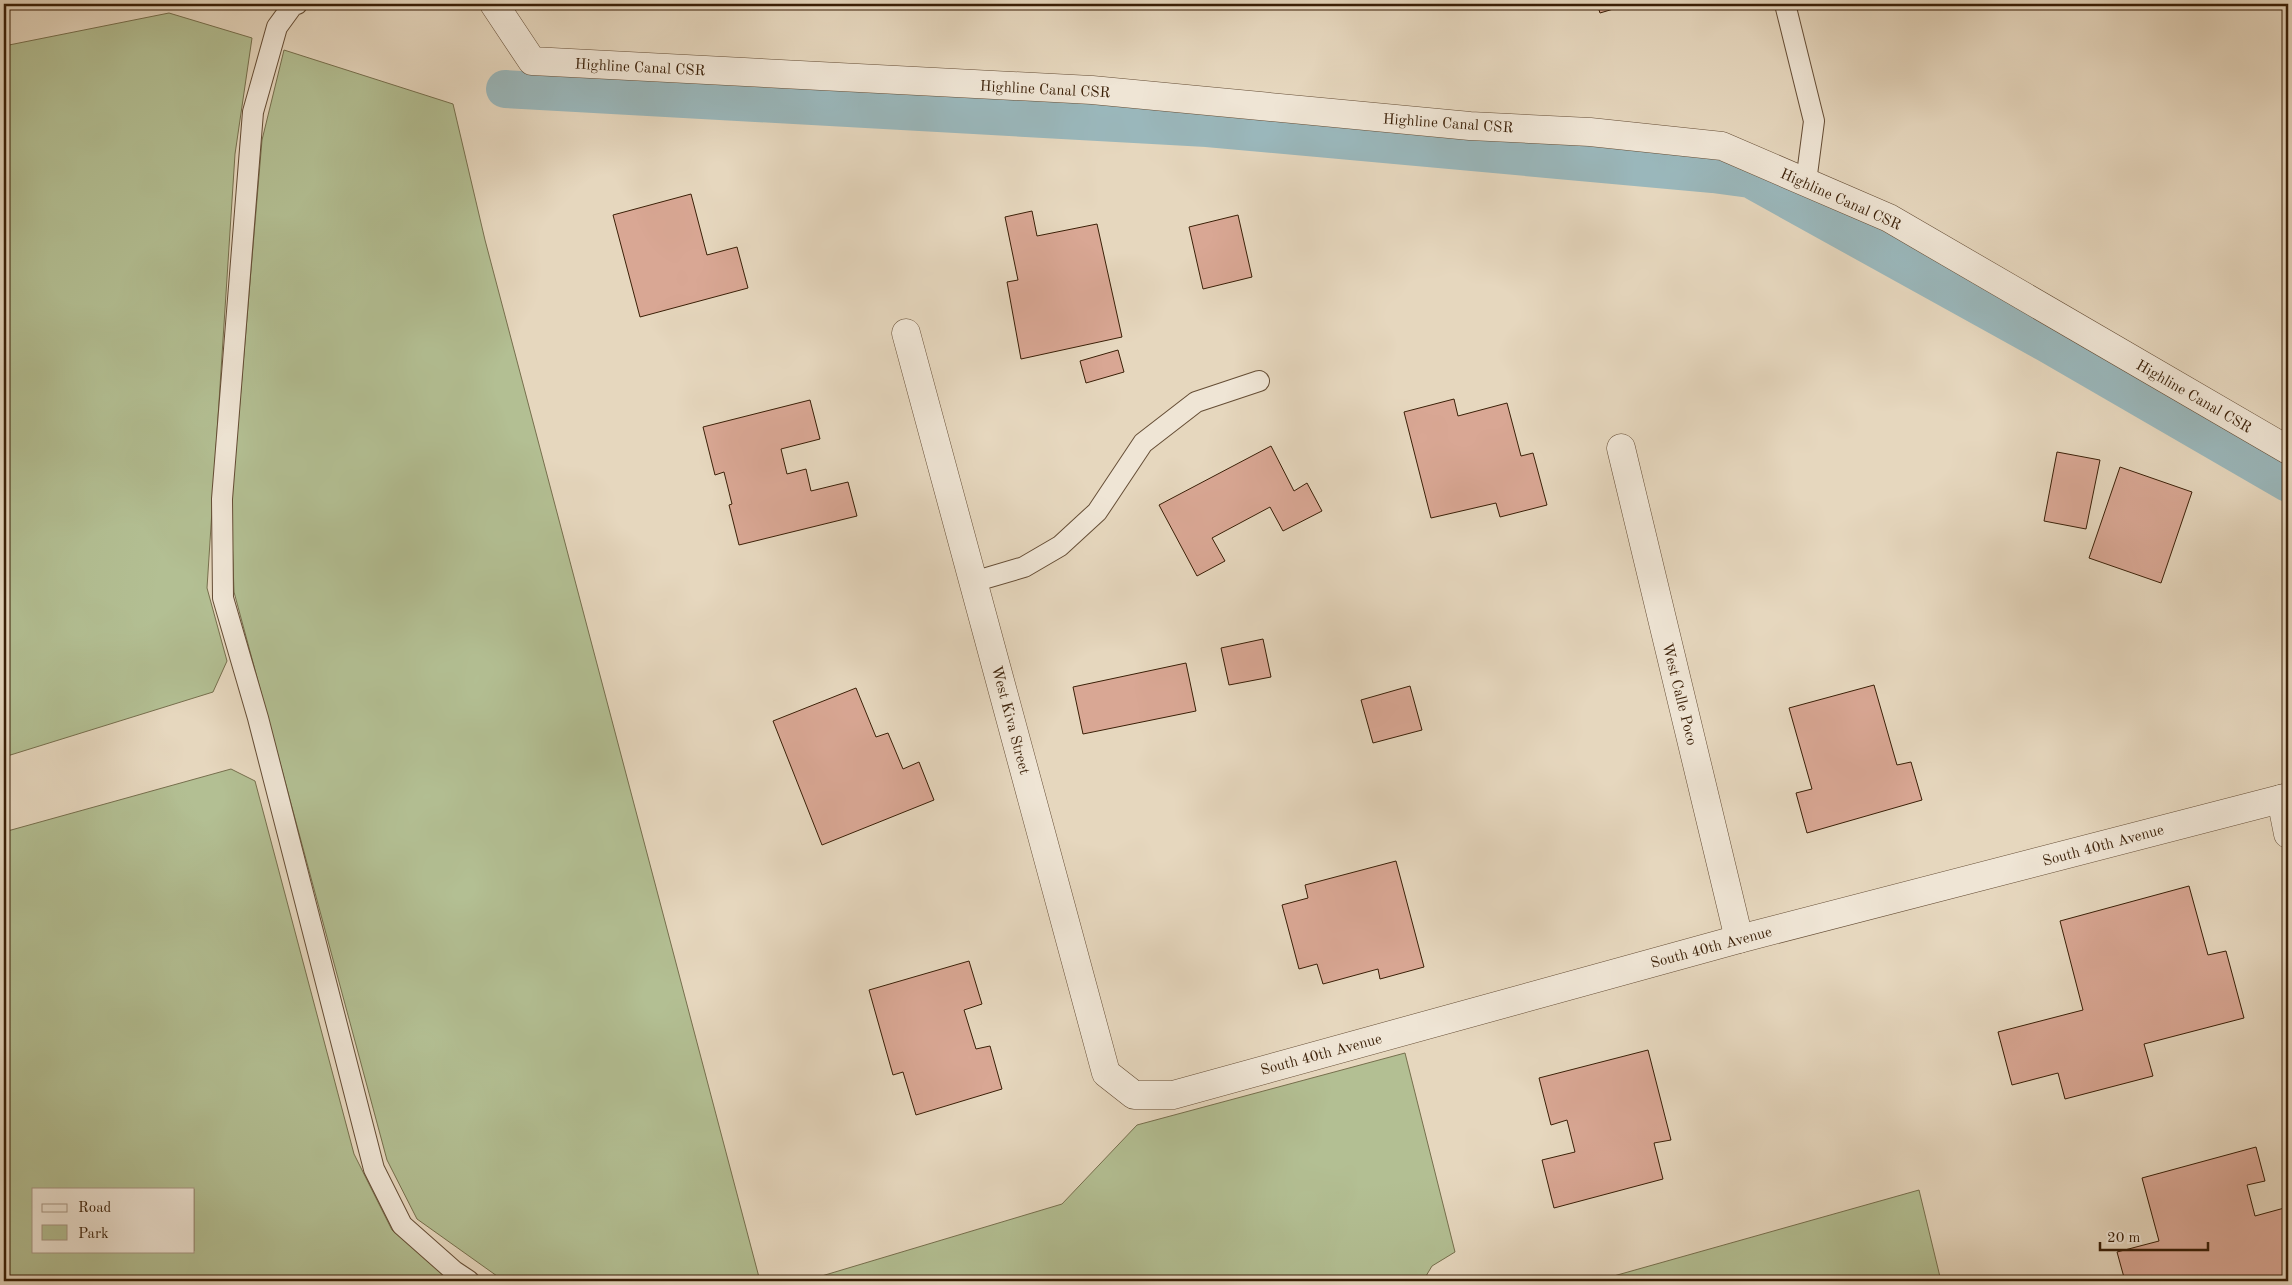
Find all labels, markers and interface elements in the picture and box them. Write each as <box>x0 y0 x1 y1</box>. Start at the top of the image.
street label: Highline Canal CSR <box>574 58 706 79</box>
street label: Highline Canal CSR <box>979 80 1111 101</box>
street label: Highline Canal CSR <box>1382 112 1514 137</box>
street label: Highline Canal CSR <box>1778 167 1903 234</box>
street label: Highline Canal CSR <box>2133 358 2254 437</box>
street label: West Calle Poco <box>1659 642 1699 747</box>
street label: West Kiva Street <box>988 665 1031 776</box>
street label: South 40th Avenue <box>2041 823 2166 870</box>
street label: South 40th Avenue <box>1649 925 1774 972</box>
street label: South 40th Avenue <box>1259 1032 1384 1079</box>
legend <box>32 1188 195 1252</box>
text: Road <box>78 1201 112 1216</box>
scale bar <box>2100 1220 2207 1252</box>
text: Park <box>78 1227 109 1242</box>
text: 20 m <box>2107 1231 2141 1246</box>

